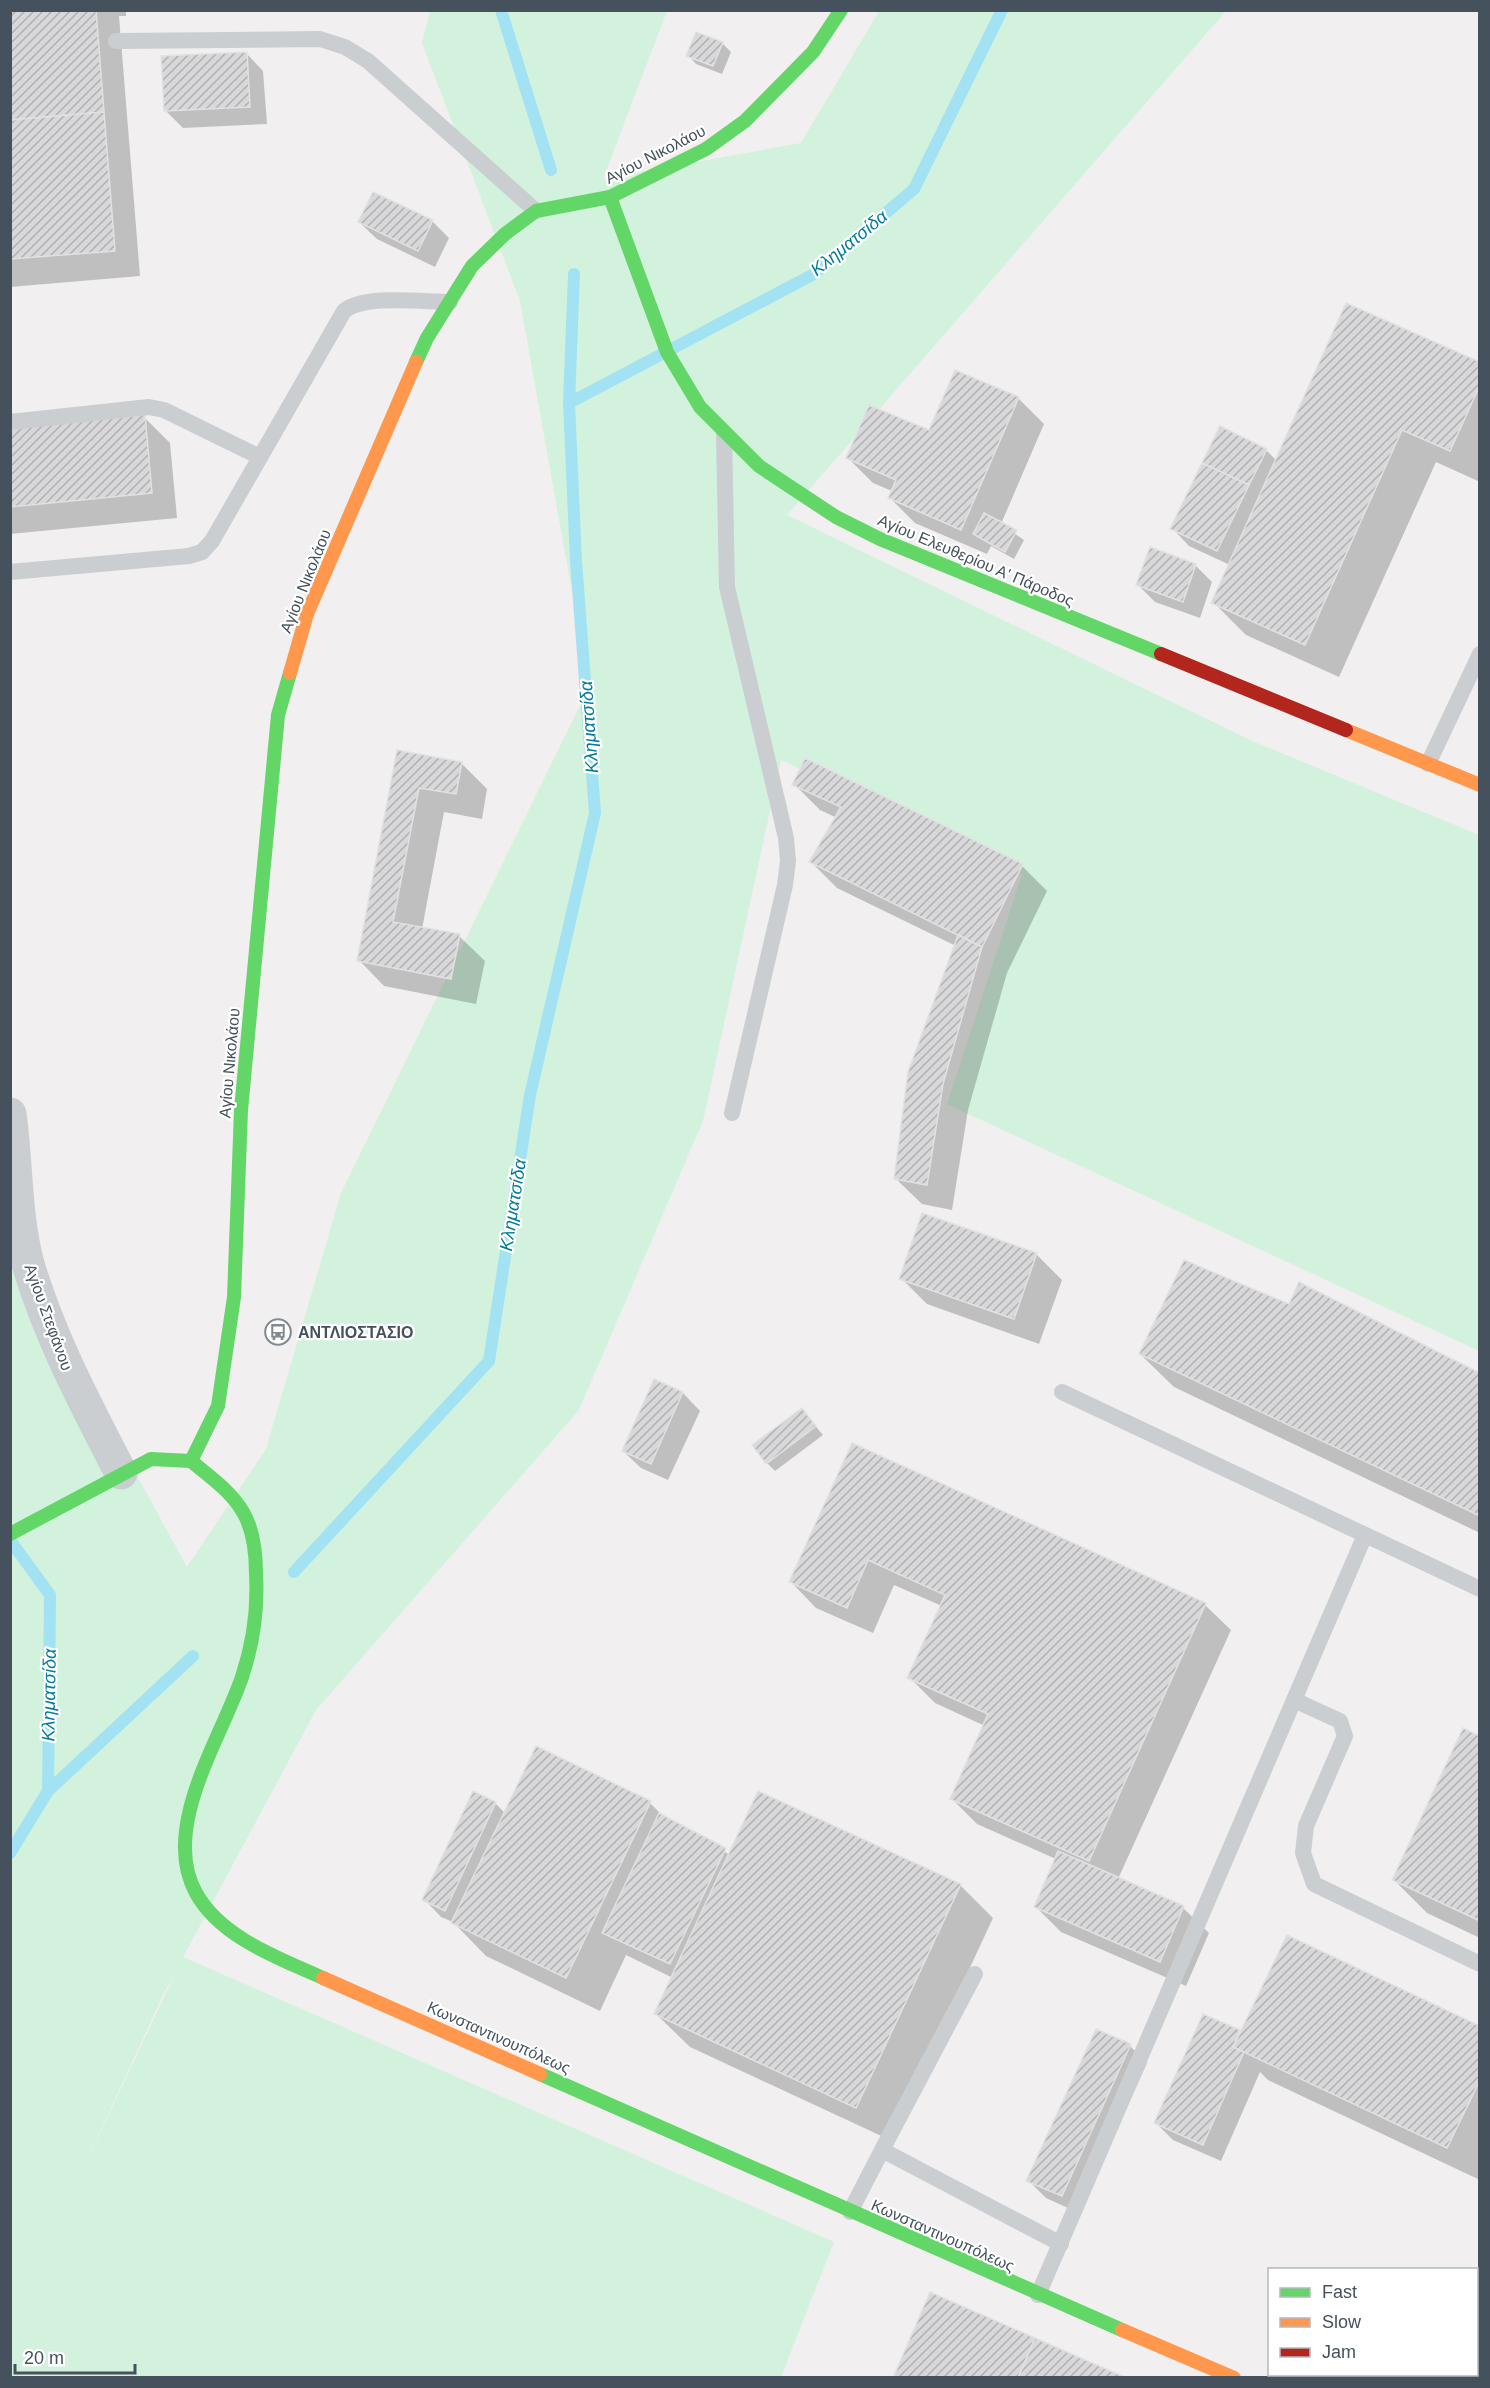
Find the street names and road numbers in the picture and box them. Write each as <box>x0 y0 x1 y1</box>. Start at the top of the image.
street label: Αγίου Νικολάου <box>602 122 708 187</box>
street label: Αγίου Ελευθερίου Α' Πάροδος <box>875 511 1076 610</box>
street label: Αγίου Νικολάου <box>277 527 334 635</box>
street label: Αγίου Νικολάου <box>216 1007 243 1119</box>
street label: Αγίου Στεφάνου <box>21 1262 76 1373</box>
street label: Κωνσταντινουπόλεως <box>425 1998 573 2077</box>
street label: Κωνσταντινουπόλεως <box>869 2196 1017 2275</box>

